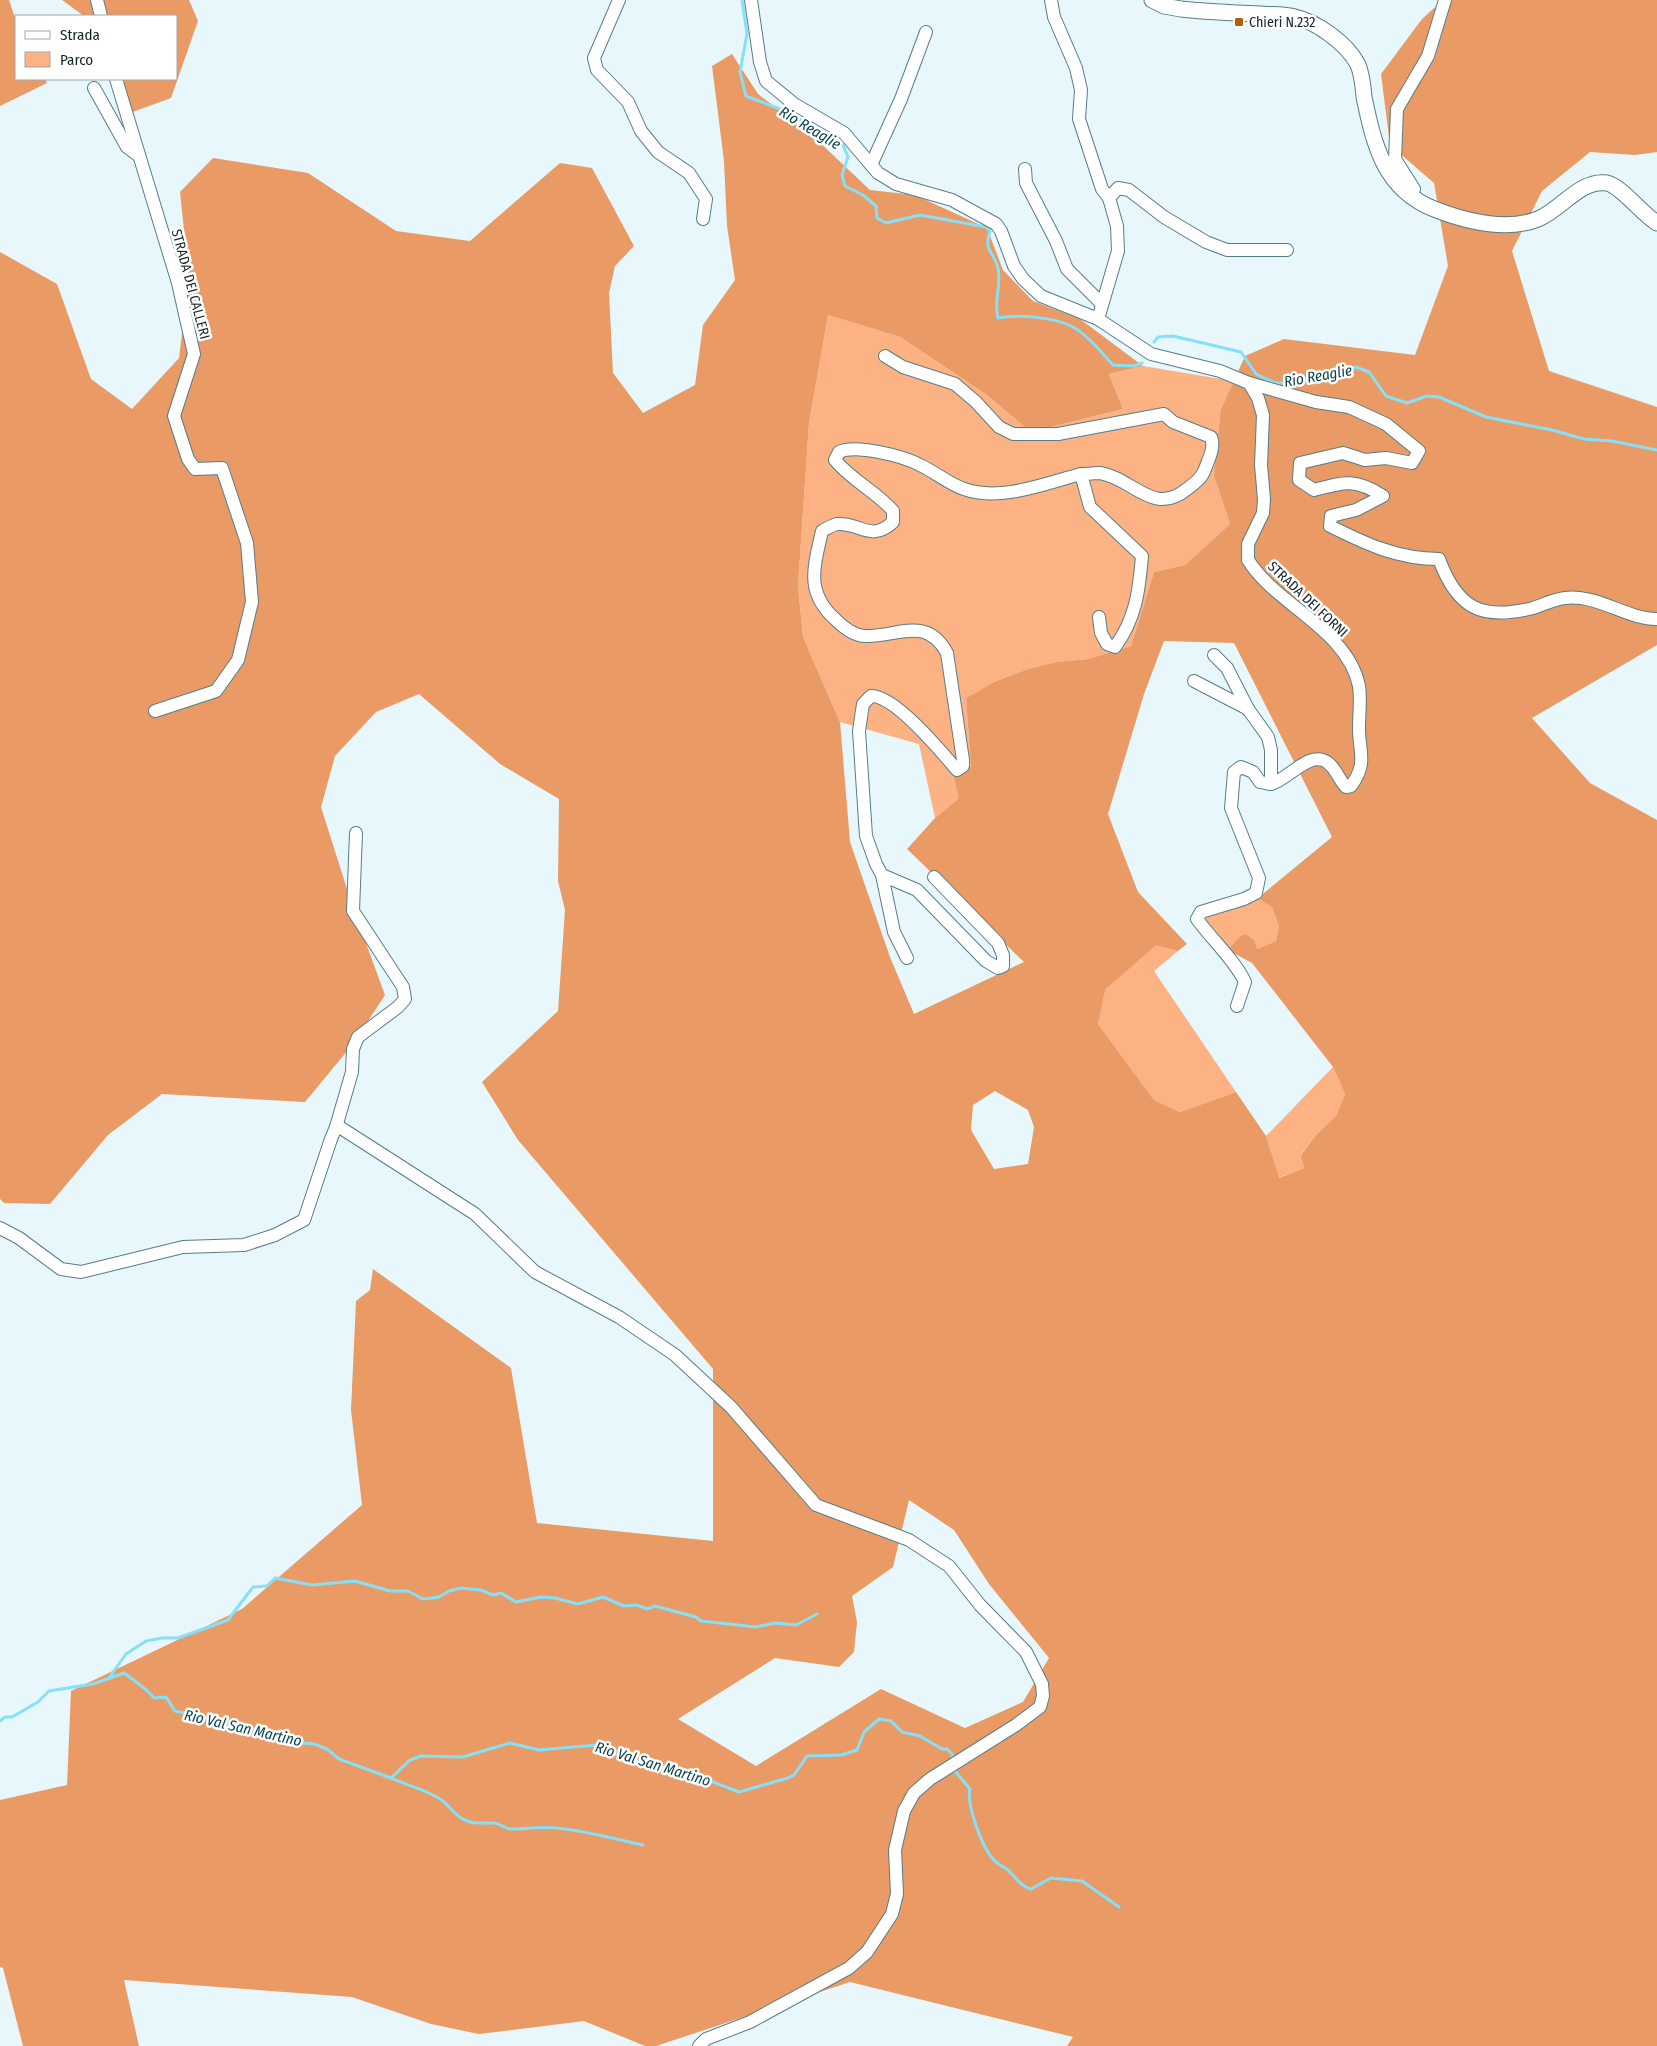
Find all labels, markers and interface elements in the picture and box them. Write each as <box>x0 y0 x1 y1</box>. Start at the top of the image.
place label: Chieri N.232 <box>1249 14 1316 31</box>
legend <box>15 15 178 80</box>
marker: Chieri N.232 <box>1233 16 1245 28</box>
text: Strada <box>60 26 100 44</box>
text: Parco <box>60 51 93 69</box>
water label: Rio Reaglie <box>776 103 844 153</box>
street label: STRADA DEI CALLERI <box>168 227 213 341</box>
water label: Rio Reaglie <box>1283 361 1353 391</box>
street label: STRADA DEI FORNI <box>1264 558 1351 641</box>
water label: Rio Val San Martino <box>183 1706 304 1750</box>
water label: Rio Val San Martino <box>593 1738 713 1790</box>

